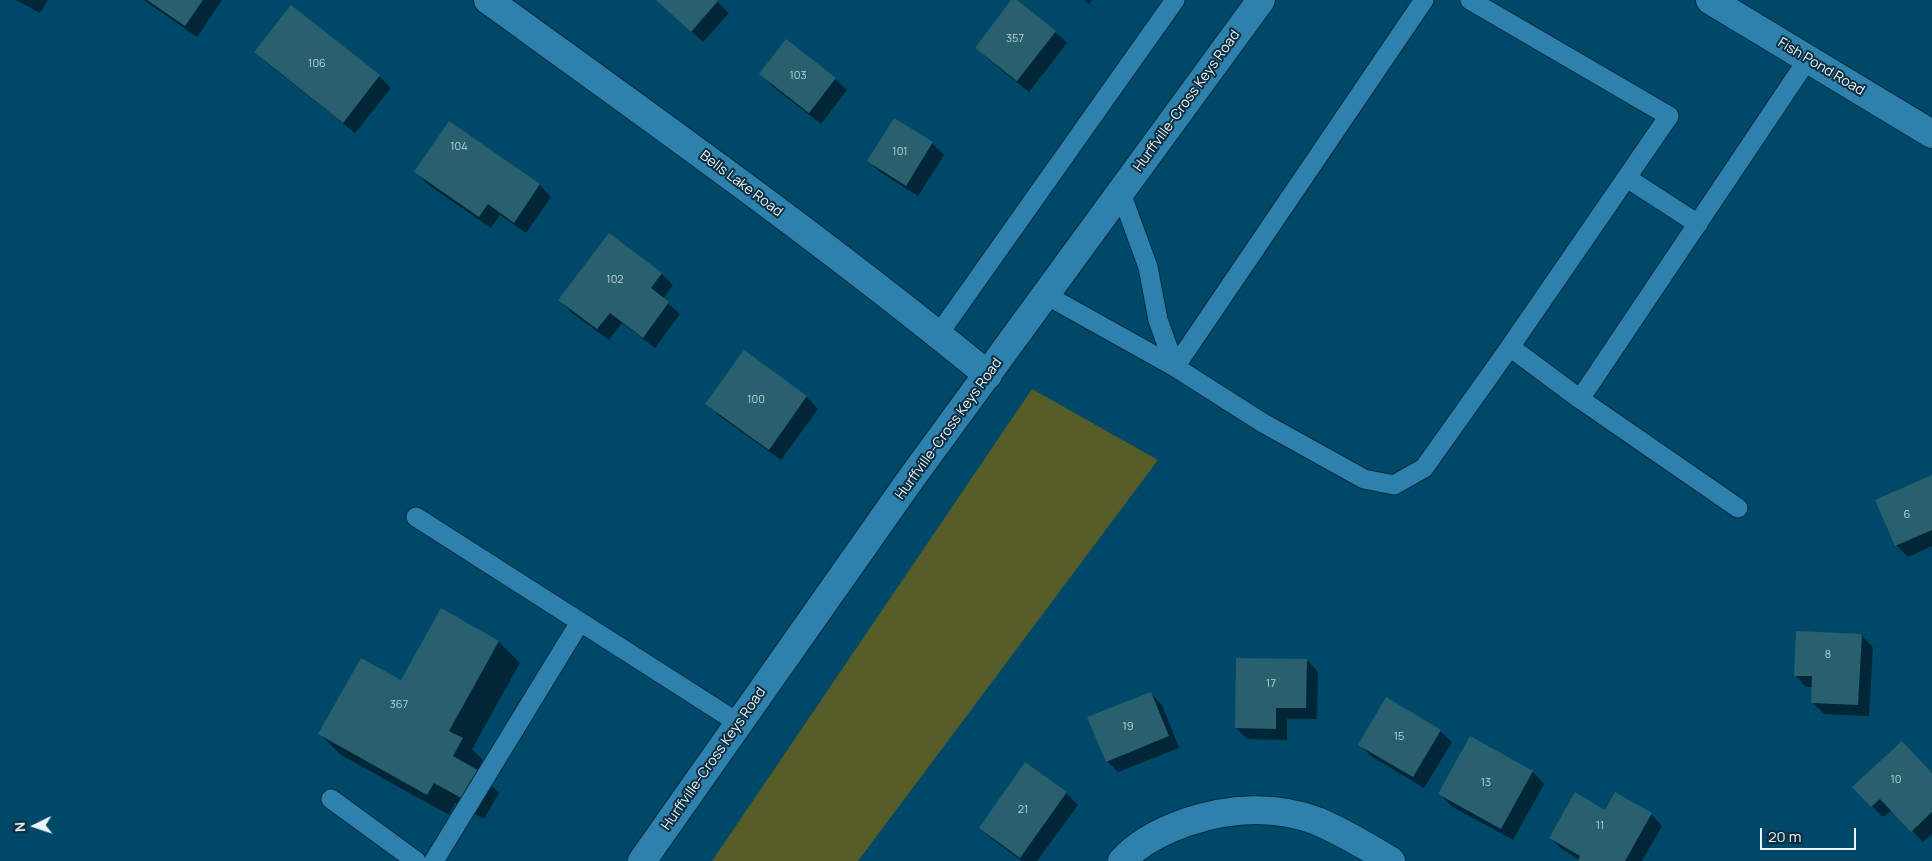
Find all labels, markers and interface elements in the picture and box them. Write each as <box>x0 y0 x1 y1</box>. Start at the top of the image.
street label: Hurffville-Cross Keys Road <box>1130 27 1244 175</box>
house number: 357 <box>1006 32 1024 46</box>
street label: Fish Pond Road <box>1775 35 1867 99</box>
house number: 106 <box>308 57 326 71</box>
house number: 103 <box>789 69 807 83</box>
house number: 104 <box>450 140 468 154</box>
house number: 101 <box>892 145 908 159</box>
street label: Bells Lake Road <box>696 147 786 221</box>
house number: 102 <box>606 273 624 287</box>
street label: Hurffville-Cross Keys Road <box>892 355 1006 503</box>
house number: 100 <box>747 393 765 407</box>
house number: 6 <box>1904 508 1910 522</box>
house number: 8 <box>1825 648 1831 662</box>
house number: 17 <box>1266 677 1276 691</box>
street label: Hurffville-Cross Keys Road <box>658 684 770 834</box>
house number: 367 <box>390 698 408 712</box>
house number: 19 <box>1122 720 1134 734</box>
house number: 15 <box>1394 730 1404 744</box>
house number: 10 <box>1891 773 1901 787</box>
house number: 13 <box>1481 776 1491 790</box>
north arrow <box>10 801 60 851</box>
house number: 21 <box>1018 803 1028 817</box>
scale bar <box>1762 818 1858 850</box>
house number: 11 <box>1596 819 1604 833</box>
text: N <box>10 821 29 833</box>
text: 20 m <box>1768 826 1801 847</box>

